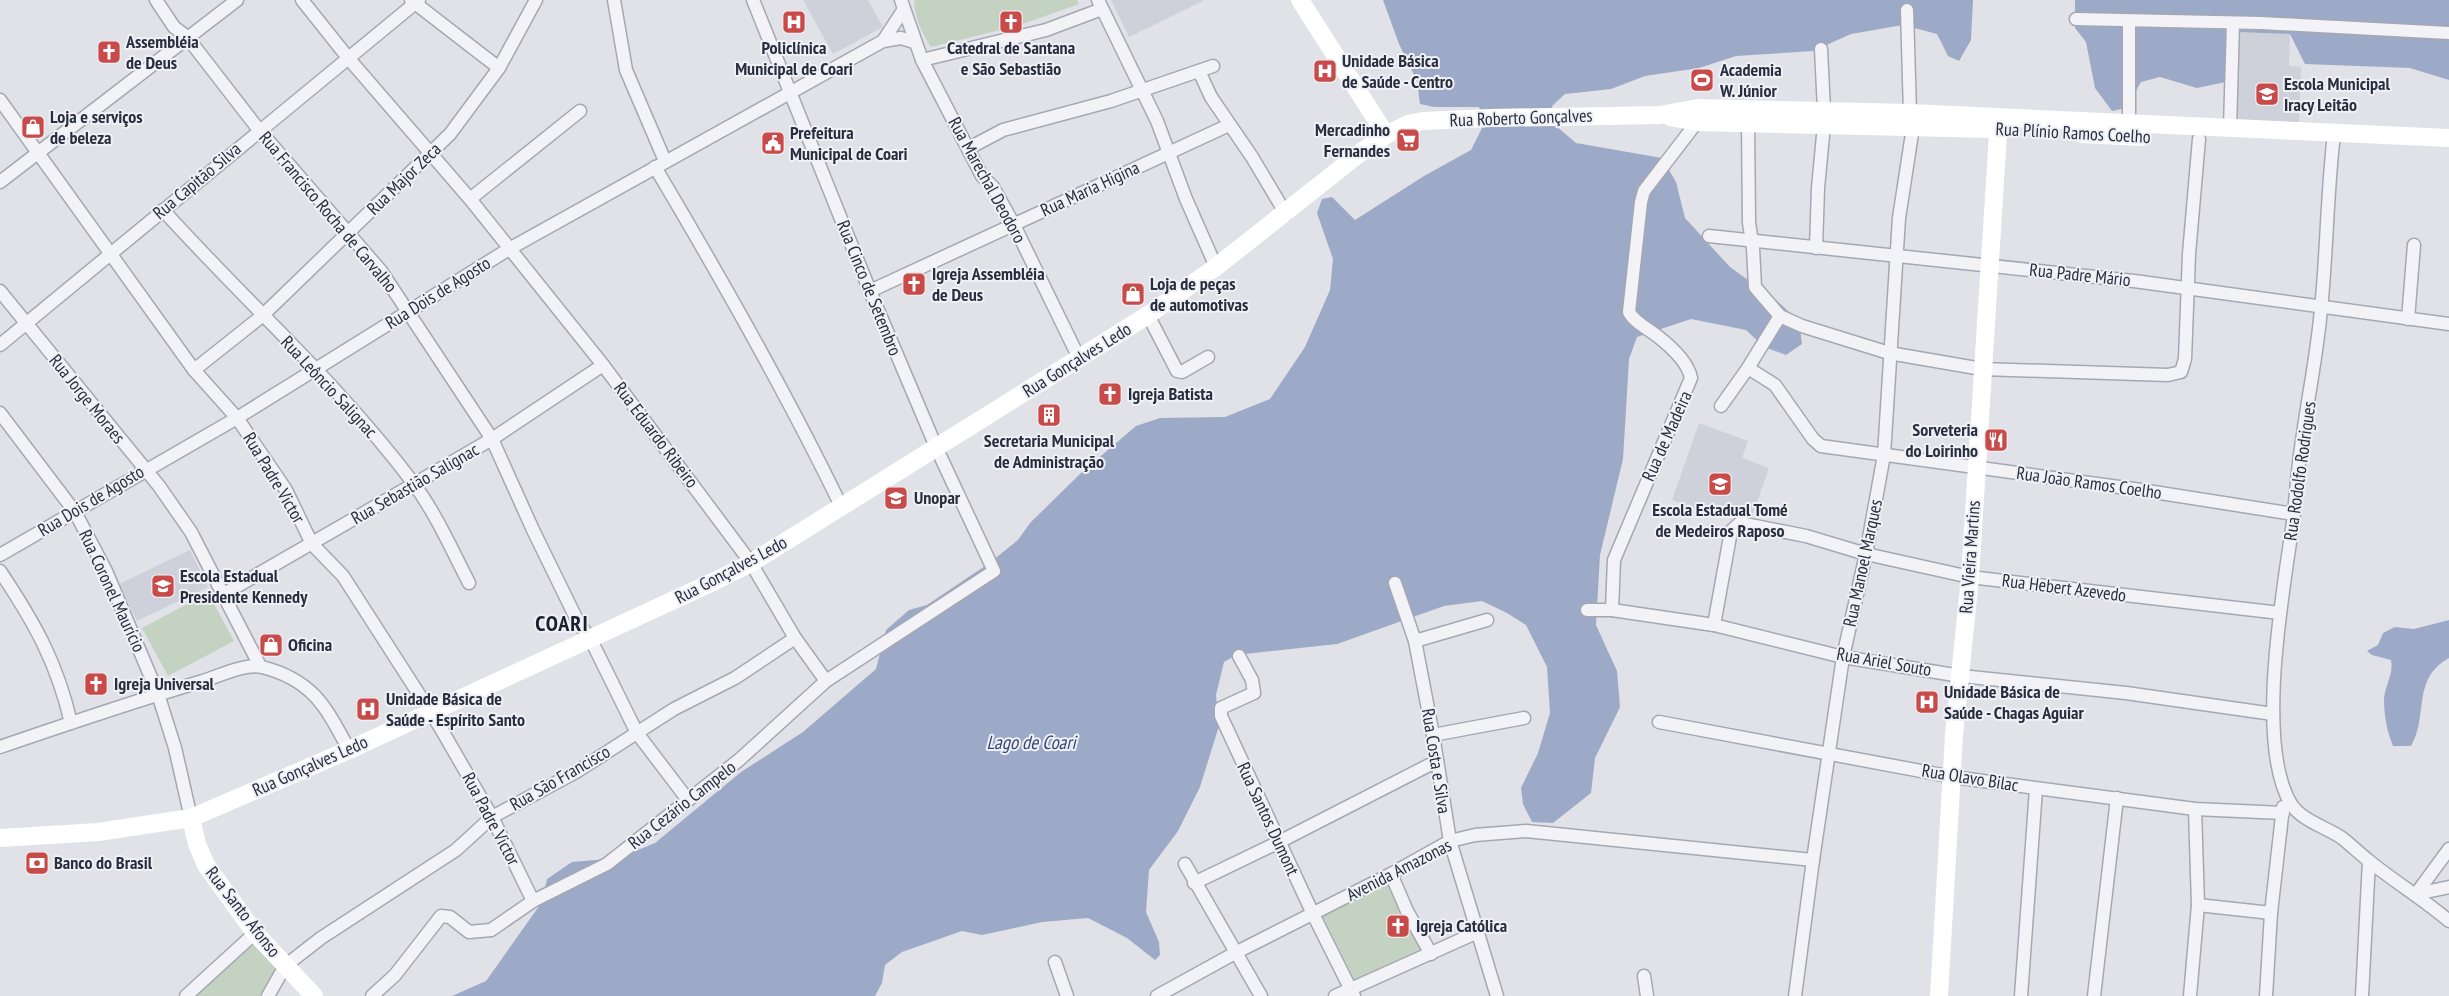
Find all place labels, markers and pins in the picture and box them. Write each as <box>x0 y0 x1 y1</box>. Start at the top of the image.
hospital icon: Policlínica Municipal de Coari <box>781 9 807 35</box>
church icon: Catedral de Santana e São Sebastião <box>998 9 1024 35</box>
place label: Assembléia de Deus <box>125 30 199 74</box>
place label: Policlínica Municipal de Coari <box>735 36 853 80</box>
place label: Catedral de Santana e São Sebastião <box>947 36 1075 80</box>
church icon: Assembléia de Deus <box>96 39 122 65</box>
place label: Unidade Básica de Saúde - Centro <box>1342 49 1453 93</box>
hospital icon: Unidade Básica de Saúde - Centro <box>1312 58 1338 84</box>
place label: Academia W. Júnior <box>1719 58 1782 102</box>
sports icon: Academia W. Júnior <box>1689 67 1715 93</box>
place label: Escola Municipal Iracy Leitão <box>2284 72 2391 116</box>
school or university icon: Escola Municipal Iracy Leitão <box>2254 81 2280 107</box>
place label: Loja e serviços de beleza <box>50 105 143 149</box>
shop icon: Loja e serviços de beleza <box>20 114 46 140</box>
place label: Mercadinho Fernandes <box>1315 118 1390 162</box>
place label: Prefeitura Municipal de Coari <box>790 121 908 165</box>
supermarket icon: Mercadinho Fernandes <box>1395 127 1421 153</box>
public building icon: Prefeitura Municipal de Coari <box>760 130 786 156</box>
place label: Igreja Assembléia de Deus <box>932 262 1045 306</box>
church icon: Igreja Assembléia de Deus <box>901 271 927 297</box>
place label: Loja de peças de automotivas <box>1150 272 1248 316</box>
shop icon: Loja de peças de automotivas <box>1120 281 1146 307</box>
church icon: Igreja Batista <box>1097 381 1123 407</box>
place label: Igreja Batista <box>1128 382 1213 405</box>
building icon: Secretaria Municipal de Administração <box>1036 402 1062 428</box>
place label: Sorveteria do Loirinho <box>1906 418 1978 462</box>
restaurant icon: Sorveteria do Loirinho <box>1983 427 2009 453</box>
place label: Secretaria Municipal de Administração <box>984 429 1115 473</box>
school or university icon: Escola Estadual Tomé de Medeiros Raposo <box>1707 471 1733 497</box>
school or university icon: Unopar <box>883 485 909 511</box>
place label: Unopar <box>914 486 961 509</box>
place label: Escola Estadual Tomé de Medeiros Raposo <box>1652 498 1788 542</box>
place label: Escola Estadual Presidente Kennedy <box>180 564 308 608</box>
school or university icon: Escola Estadual Presidente Kennedy <box>150 573 176 599</box>
shop icon: Oficina <box>258 632 284 658</box>
place label: Oficina <box>288 633 332 656</box>
church icon: Igreja Universal <box>83 671 109 697</box>
place label: Igreja Universal <box>114 672 215 695</box>
place label: Unidade Básica de Saúde - Chagas Aguiar <box>1944 680 2084 724</box>
place label: Unidade Básica de Saúde - Espírito Santo <box>386 687 525 731</box>
hospital icon: Unidade Básica de Saúde - Chagas Aguiar <box>1914 689 1940 715</box>
hospital icon: Unidade Básica de Saúde - Espírito Santo <box>355 696 381 722</box>
bank icon: Banco do Brasil <box>24 850 50 876</box>
place label: Banco do Brasil <box>54 851 153 874</box>
church icon: Igreja Católica <box>1385 913 1411 939</box>
place label: Igreja Católica <box>1416 914 1507 937</box>

